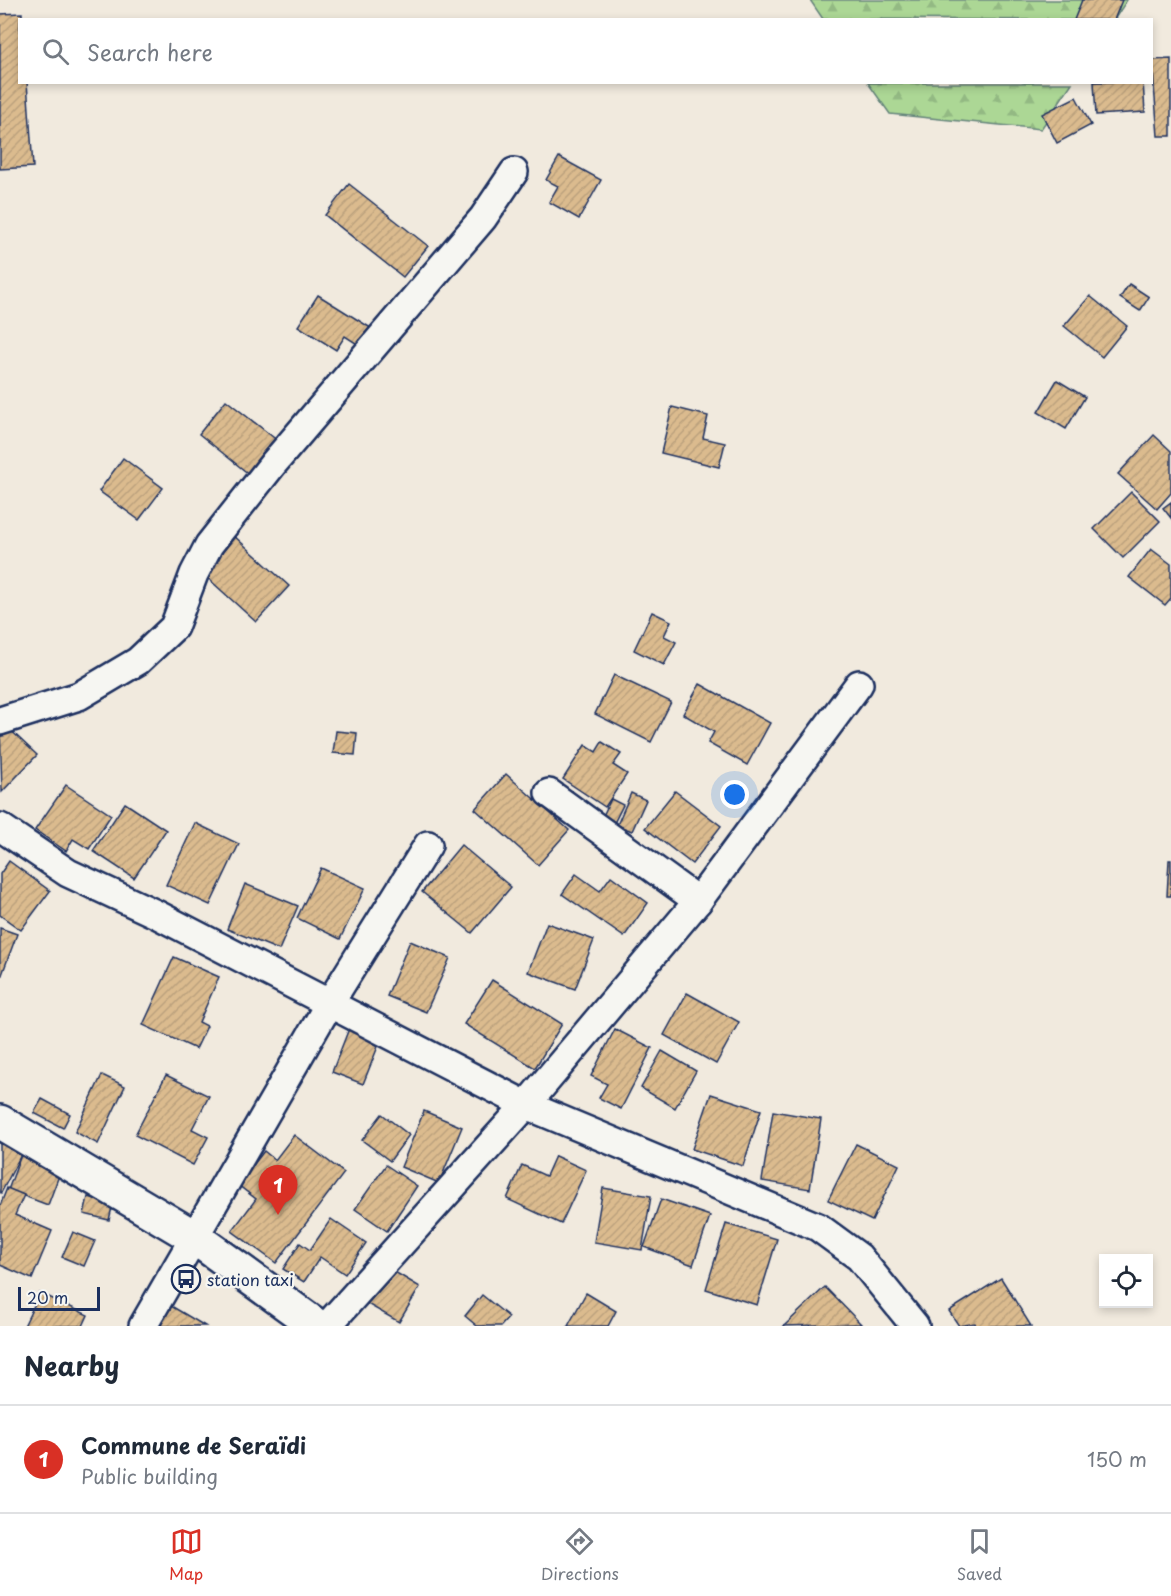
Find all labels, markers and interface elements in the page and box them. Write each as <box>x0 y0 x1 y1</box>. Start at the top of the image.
search box <box>18 18 1153 84</box>
icon: search <box>39 35 72 68</box>
text: Search here <box>87 35 213 68</box>
your location <box>720 780 749 809</box>
pin: 1 <box>258 1166 298 1215</box>
map controls <box>1099 1254 1153 1308</box>
button: locate <box>1099 1254 1153 1308</box>
bus stop icon: station taxi <box>170 1263 202 1295</box>
place label: station taxi <box>207 1267 294 1291</box>
scale bar <box>18 1284 100 1312</box>
text: 20 m <box>27 1285 68 1309</box>
text: Nearby <box>24 1346 119 1385</box>
text: Commune de Seraïdi <box>81 1428 306 1461</box>
text: 1 <box>39 1444 48 1474</box>
text: 150 m <box>1087 1444 1147 1474</box>
text: Public building <box>81 1461 218 1491</box>
tab: Map <box>169 1525 203 1585</box>
tab: Directions <box>541 1525 619 1585</box>
tab: Saved <box>957 1525 1002 1585</box>

